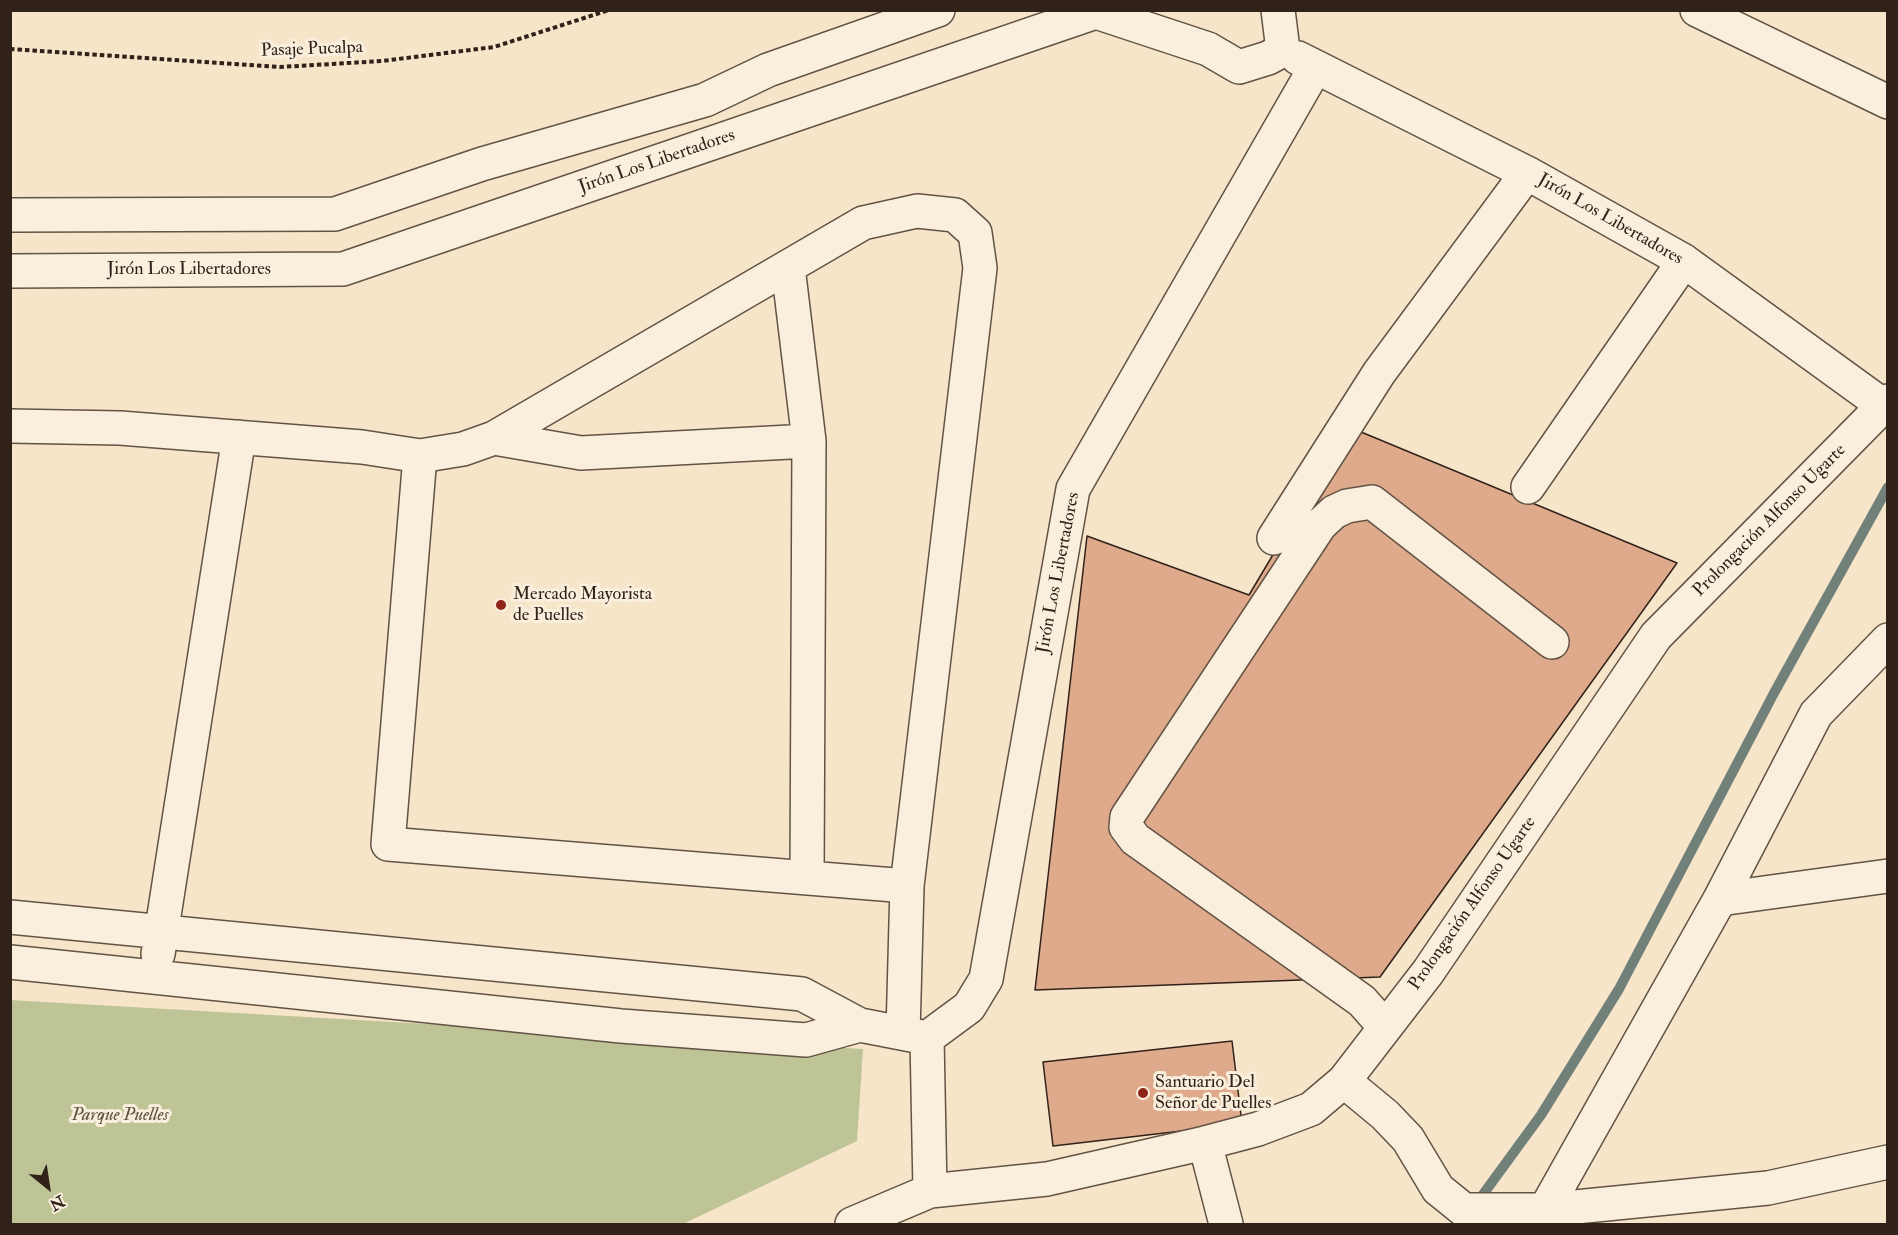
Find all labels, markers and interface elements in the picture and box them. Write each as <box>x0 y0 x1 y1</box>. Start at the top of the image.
street label: Pasaje Pucalpa <box>261 37 363 63</box>
street label: Jirón Los Libertadores <box>576 125 738 199</box>
street label: Jirón Los Libertadores <box>1534 170 1686 270</box>
street label: Jirón Los Libertadores <box>107 259 271 281</box>
street label: Prolongación Alfonso Ugarte <box>1689 440 1851 602</box>
street label: Jirón Los Libertadores <box>1033 490 1085 656</box>
place label: Mercado Mayorista de Puelles <box>513 584 652 626</box>
marker: Mercado Mayorista de Puelles <box>494 598 508 612</box>
street label: Prolongación Alfonso Ugarte <box>1405 813 1541 995</box>
place label: Santuario Del Señor de Puelles <box>1155 1072 1271 1114</box>
marker: Santuario Del Señor de Puelles <box>1136 1086 1150 1100</box>
park label: Parque Puelles <box>71 1105 169 1127</box>
north arrow <box>18 1157 78 1217</box>
text: N <box>46 1190 68 1215</box>

